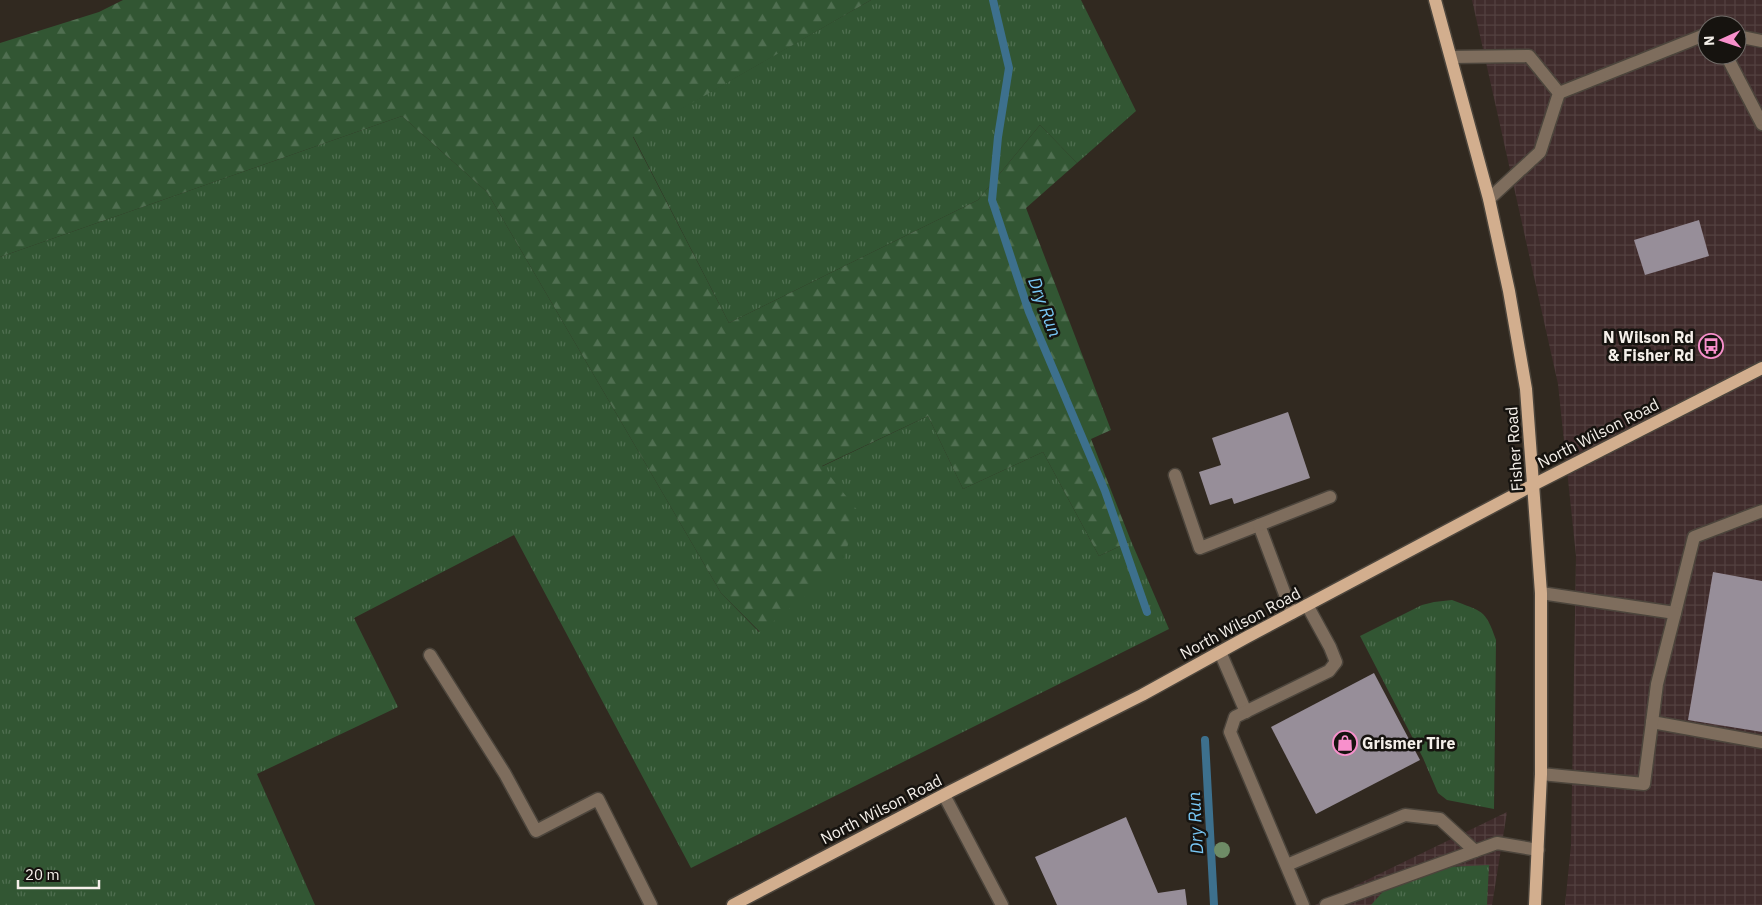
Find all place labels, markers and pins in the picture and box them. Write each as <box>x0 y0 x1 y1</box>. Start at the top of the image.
place label: N Wilson Rd & Fisher Rd <box>1603 327 1694 365</box>
bus stop icon: N Wilson Rd & Fisher Rd <box>1698 333 1724 359</box>
shop icon: Grismer Tire <box>1332 730 1358 756</box>
place label: Grismer Tire <box>1362 733 1455 753</box>

